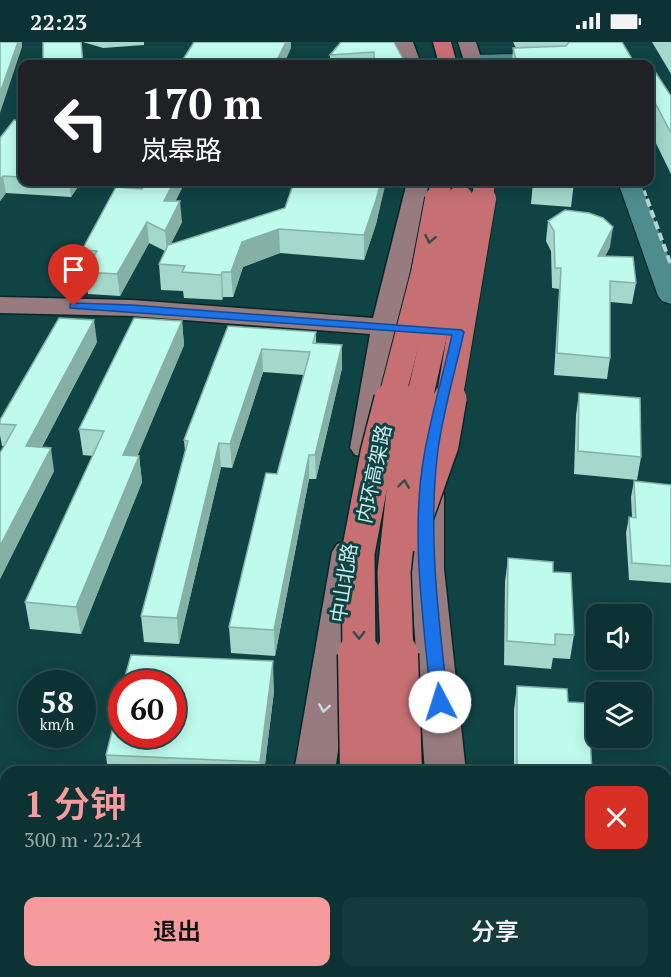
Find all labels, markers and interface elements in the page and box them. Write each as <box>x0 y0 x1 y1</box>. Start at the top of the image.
text: 22:23 <box>30 7 87 36</box>
text: 170 m <box>141 75 262 131</box>
icon: left <box>42 84 120 162</box>
text: 岚皋路 <box>141 132 222 168</box>
one-way arrow <box>425 234 438 244</box>
pin <box>48 244 99 306</box>
icon: arrive <box>57 253 90 286</box>
street label: 内环高架路 <box>350 422 397 526</box>
one-way arrow <box>397 479 410 488</box>
street label: 中山北路 <box>324 541 363 625</box>
map controls <box>586 604 652 748</box>
button: sound <box>586 604 652 670</box>
one-way arrow <box>353 631 365 640</box>
speed limit sign: 60 <box>108 670 186 748</box>
position arrow <box>408 670 472 734</box>
text: 58 <box>40 682 74 722</box>
button: layers <box>586 682 652 748</box>
one-way arrow <box>318 703 331 713</box>
text: km/h <box>40 714 74 734</box>
text: 1 分钟 <box>24 780 126 827</box>
button: close <box>585 786 648 849</box>
text: 300 m · 22:24 <box>24 826 142 853</box>
button: 退出 <box>24 897 330 966</box>
button: 分享 <box>342 897 648 966</box>

